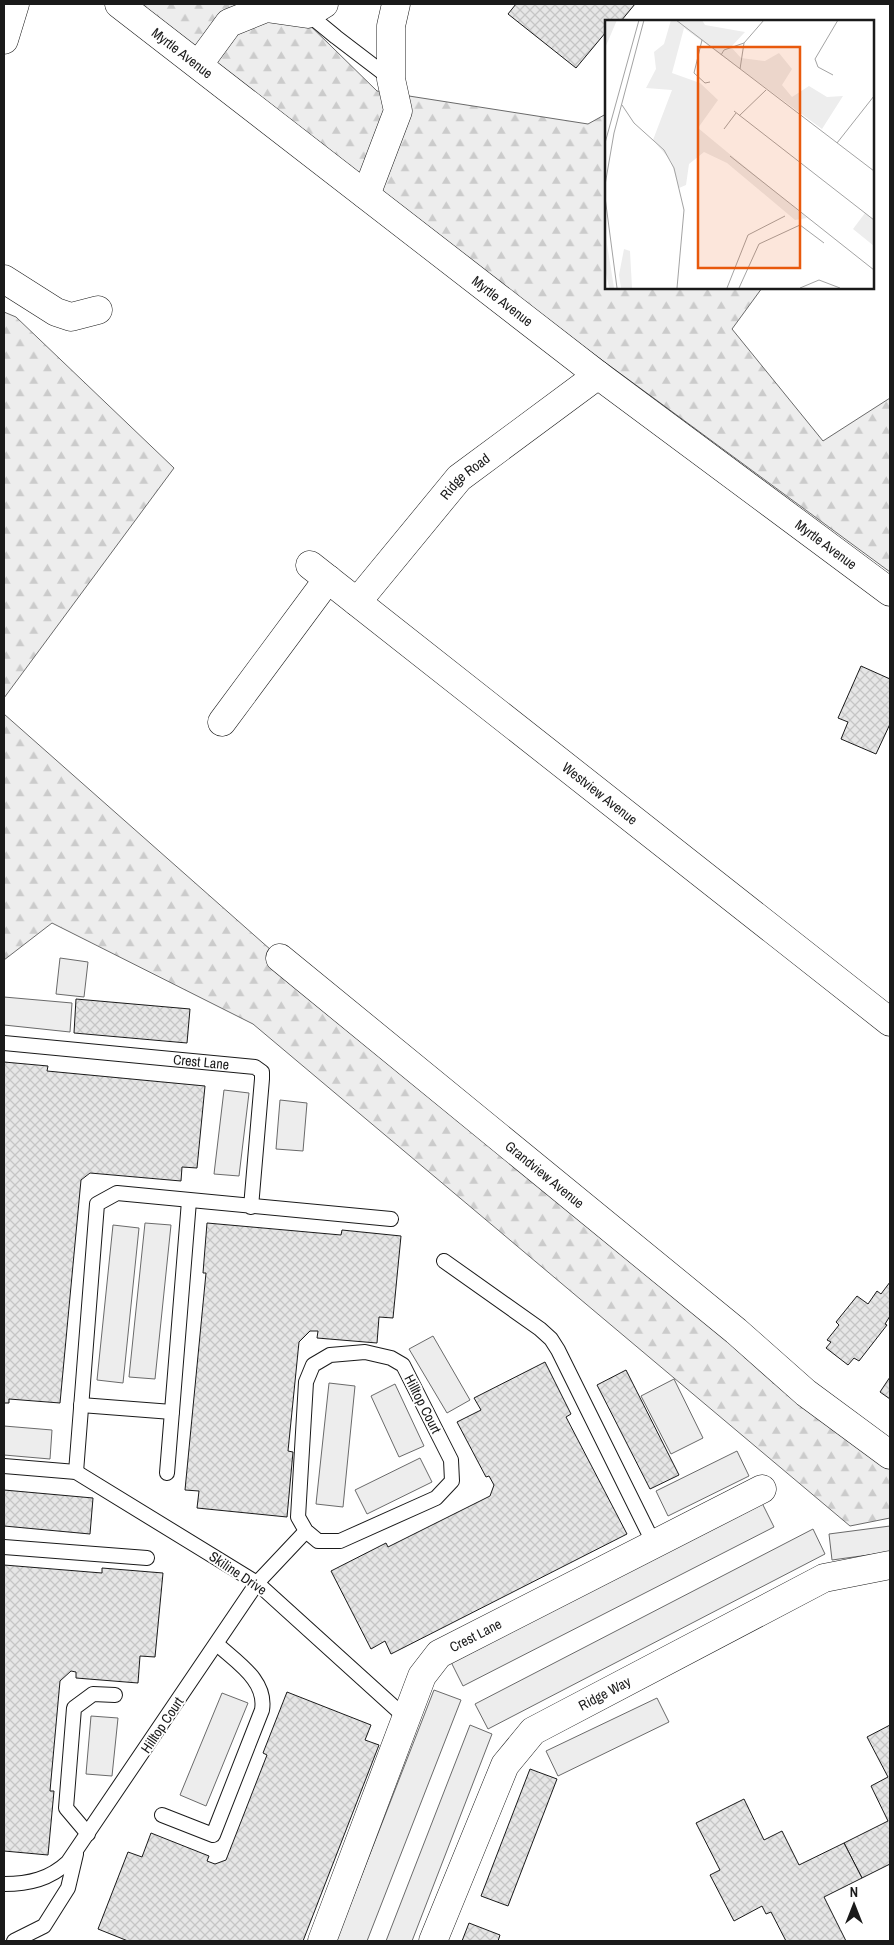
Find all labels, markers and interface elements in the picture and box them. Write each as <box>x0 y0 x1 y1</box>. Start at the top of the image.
inset map <box>605 20 874 289</box>
street label: Myrtle Avenue <box>148 24 216 82</box>
street label: Myrtle Avenue <box>468 272 537 330</box>
street label: Ridge Road <box>436 449 493 503</box>
street label: Myrtle Avenue <box>792 516 861 573</box>
street label: Westview Avenue <box>559 758 641 829</box>
street label: Crest Lane <box>172 1050 230 1073</box>
street label: Grandview Avenue <box>502 1137 588 1212</box>
street label: Hilltop Court <box>400 1371 446 1437</box>
street label: Skiline Drive <box>206 1547 270 1599</box>
street label: Crest Lane <box>446 1615 505 1656</box>
street label: Ridge Way <box>575 1672 634 1714</box>
street label: Hilltop Court <box>137 1694 187 1756</box>
north arrow <box>829 1880 879 1930</box>
text: N <box>850 1883 858 1901</box>

